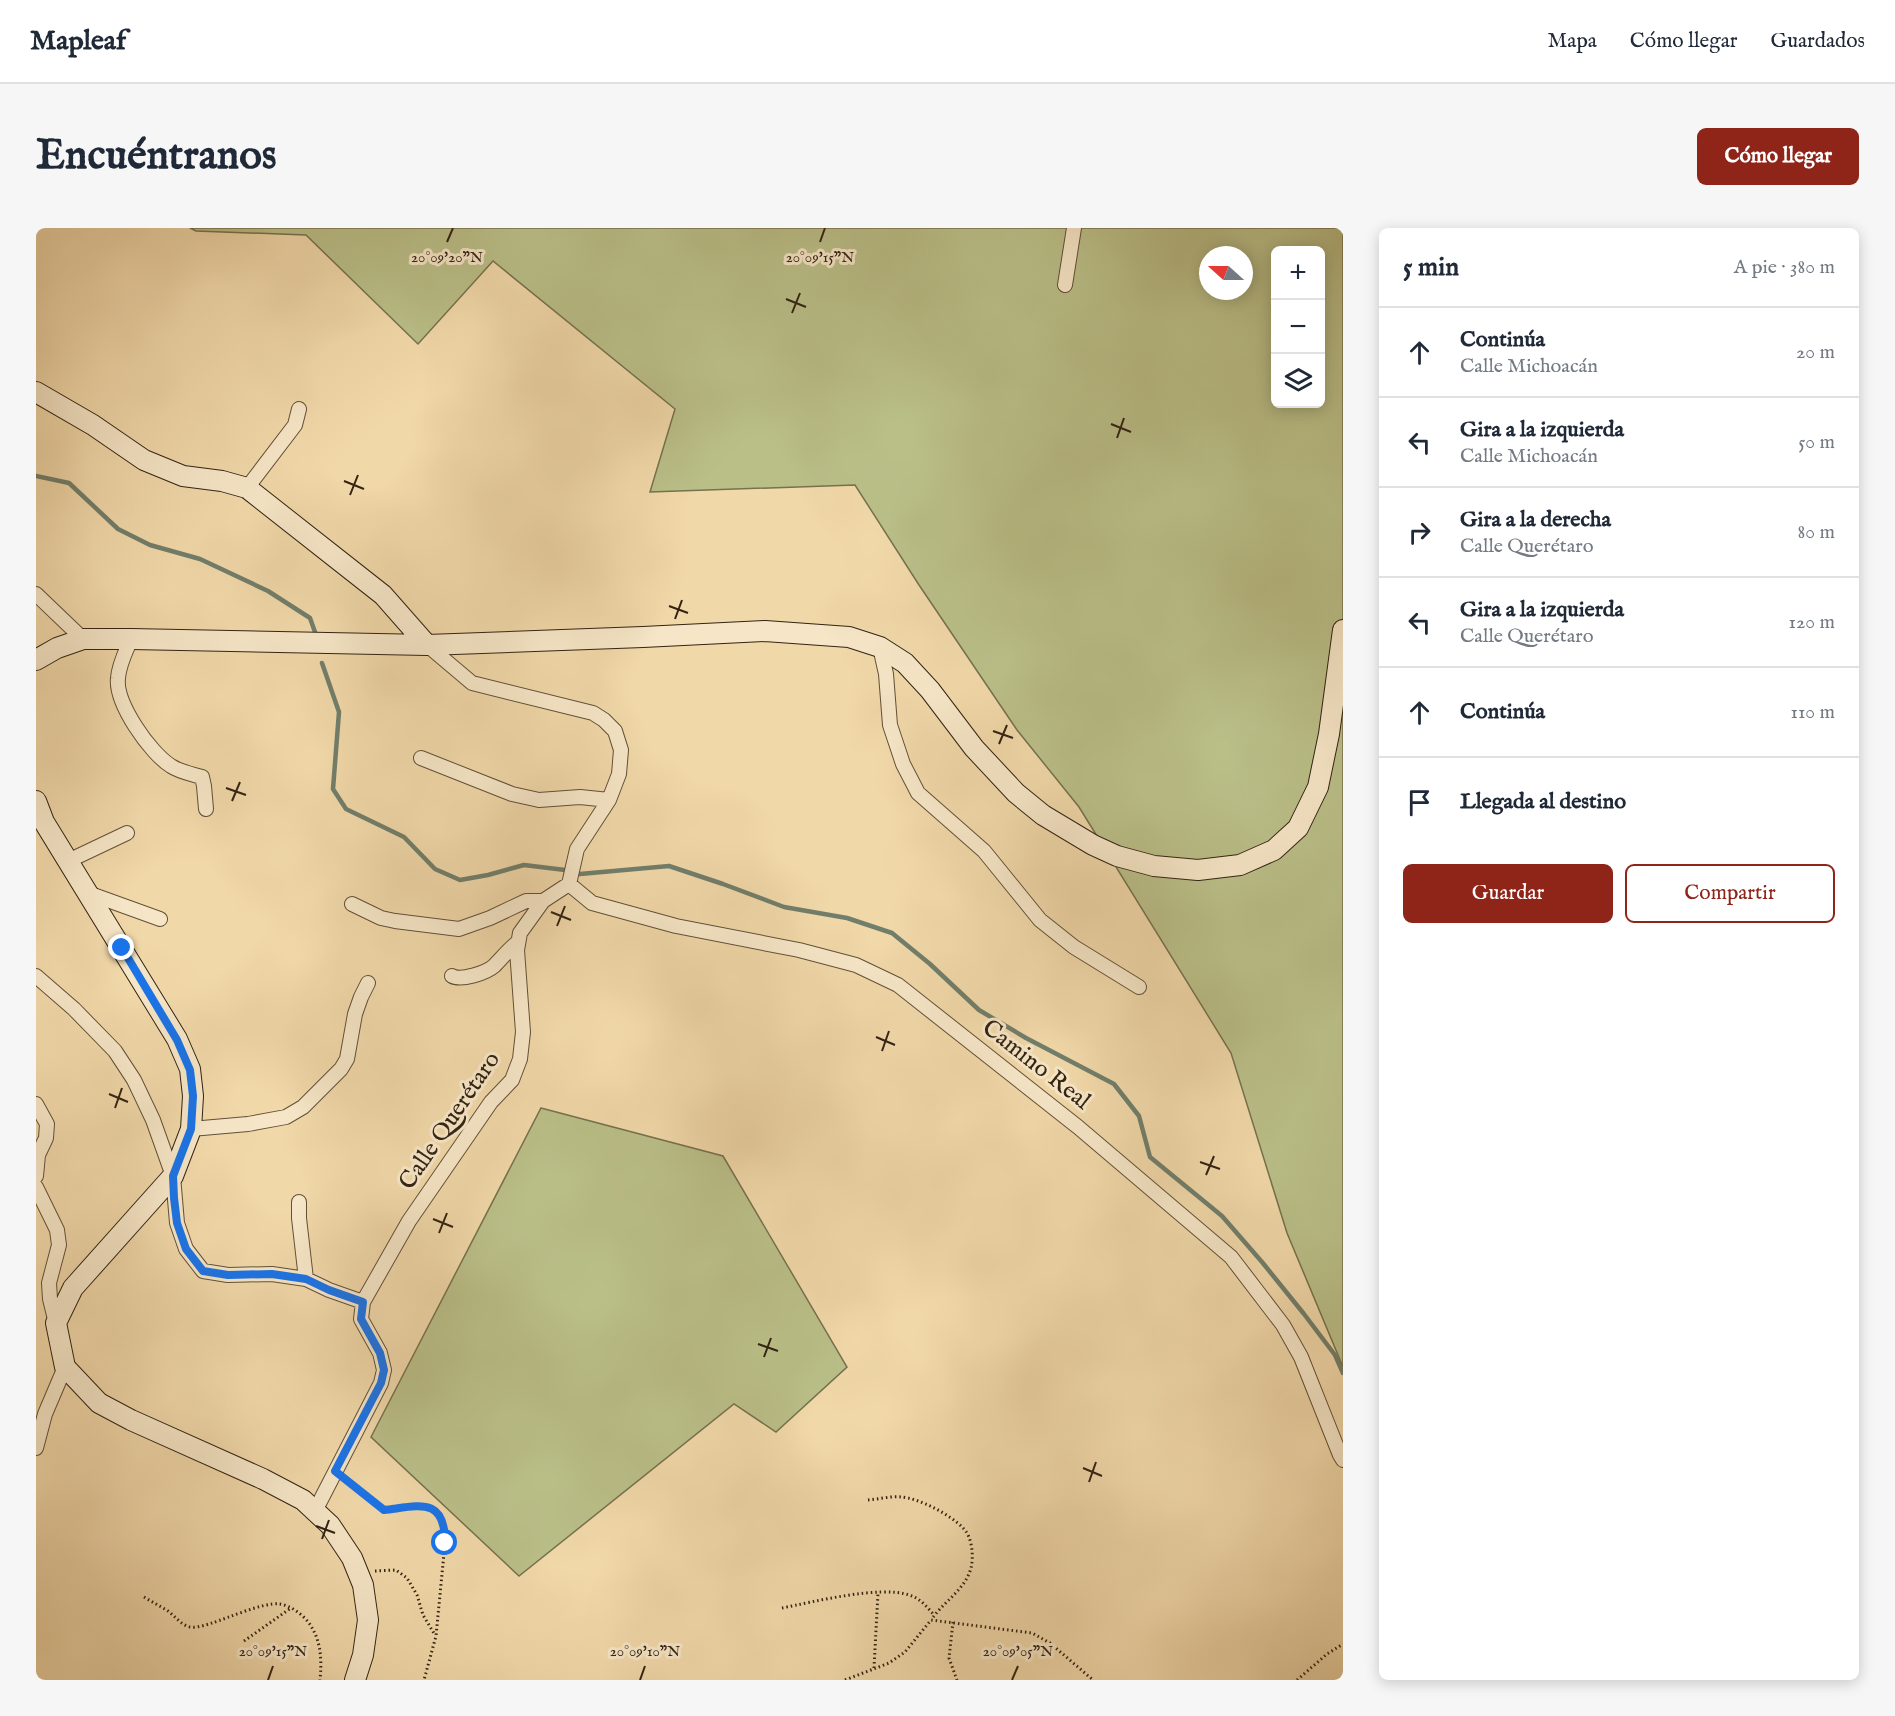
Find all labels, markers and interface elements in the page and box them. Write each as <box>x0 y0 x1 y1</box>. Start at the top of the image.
text: Mapleaf <box>30 24 126 59</box>
text: Mapa <box>1548 28 1597 55</box>
text: Cómo llegar <box>1630 28 1737 55</box>
text: Guardados <box>1770 28 1865 55</box>
button: Cómo llegar <box>1697 128 1859 185</box>
text: Encuéntranos <box>36 130 277 183</box>
north arrow <box>1199 246 1253 300</box>
map controls <box>1271 246 1325 408</box>
button: + <box>1271 246 1325 300</box>
text: 20°09'20"N <box>411 248 483 267</box>
text: 20°09'15"N <box>786 248 854 267</box>
text: 5 min <box>1403 251 1459 284</box>
text: A pie · 380 m <box>1734 255 1835 280</box>
button: − <box>1271 300 1325 354</box>
text: Continúa <box>1460 326 1545 354</box>
icon: ahead <box>1403 336 1436 369</box>
text: 20 m <box>1796 340 1835 365</box>
button: layers <box>1271 354 1325 408</box>
text: Calle Michoacán <box>1460 354 1598 379</box>
text: Gira a la izquierda <box>1460 416 1624 444</box>
icon: left <box>1403 426 1436 459</box>
text: 50 m <box>1798 430 1835 455</box>
text: Calle Michoacán <box>1460 444 1598 469</box>
text: Gira a la derecha <box>1460 506 1611 534</box>
icon: right <box>1403 516 1436 549</box>
text: 80 m <box>1798 520 1835 545</box>
text: Calle Querétaro <box>1460 534 1593 559</box>
text: Gira a la izquierda <box>1460 596 1624 624</box>
icon: left <box>1403 606 1436 639</box>
text: 120 m <box>1789 610 1835 635</box>
text: Calle Querétaro <box>1460 624 1593 649</box>
icon: ahead <box>1403 696 1436 729</box>
text: Continúa <box>1460 698 1545 726</box>
text: 110 m <box>1791 700 1835 725</box>
icon: arrive <box>1403 786 1436 819</box>
text: Llegada al destino <box>1460 788 1626 816</box>
button: Guardar <box>1403 864 1613 923</box>
button: Compartir <box>1625 864 1835 923</box>
route end <box>108 934 134 960</box>
street label: Camino Real <box>975 1013 1097 1117</box>
street label: Calle Querétaro <box>392 1046 508 1196</box>
route start <box>431 1529 457 1555</box>
text: 20°09'15"N <box>239 1642 307 1661</box>
text: 20°09'10"N <box>610 1642 680 1661</box>
text: 20°09'05"N <box>983 1642 1053 1661</box>

